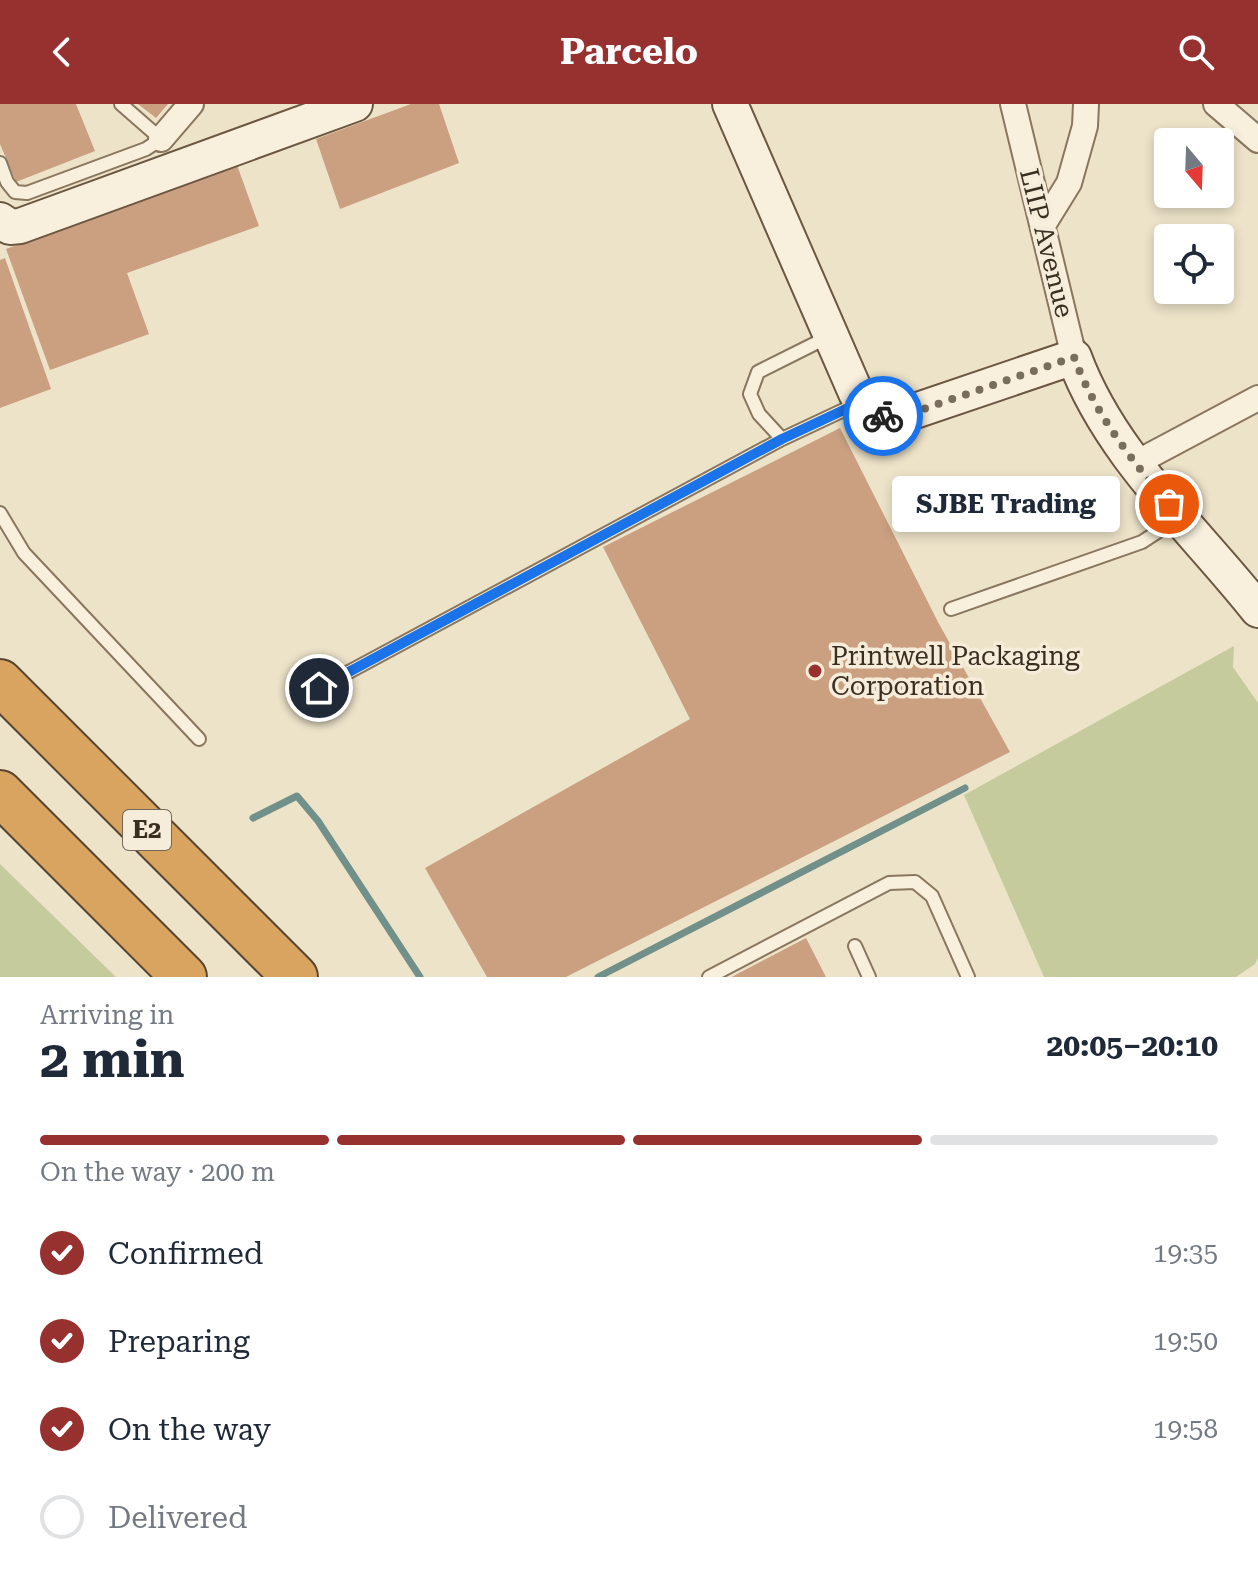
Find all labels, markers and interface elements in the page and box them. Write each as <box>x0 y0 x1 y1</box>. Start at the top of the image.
icon: back <box>40 30 84 74</box>
icon: search <box>1174 30 1218 74</box>
text: Parcelo <box>560 31 698 73</box>
north arrow <box>1154 128 1234 208</box>
map controls <box>1154 128 1234 304</box>
street label: LIIP Avenue <box>1014 166 1080 320</box>
button: locate <box>1154 224 1234 304</box>
courier <box>843 376 923 456</box>
icon: bike <box>861 394 905 438</box>
pin <box>1135 470 1203 538</box>
callout: SJBE Trading <box>893 476 1121 532</box>
icon: bag <box>1147 482 1191 526</box>
text: SJBE Trading <box>916 489 1096 519</box>
place label: Printwell Packaging Corporation <box>831 641 1080 701</box>
pin <box>285 654 353 722</box>
marker: Printwell Packaging Corporation <box>806 662 824 680</box>
icon: home <box>297 666 341 710</box>
road number: E2 <box>123 810 171 850</box>
text: Arriving in <box>40 1000 174 1030</box>
text: 20:05–20:10 <box>1046 1028 1218 1063</box>
text: 2 min <box>40 1029 185 1090</box>
text: On the way · 200 m <box>40 1157 275 1187</box>
icon: check <box>40 1231 84 1275</box>
text: Confirmed <box>108 1236 263 1271</box>
text: 19:35 <box>1153 1238 1218 1268</box>
icon: check <box>40 1319 84 1363</box>
text: Preparing <box>108 1324 250 1359</box>
text: 19:50 <box>1153 1326 1218 1356</box>
icon: check <box>40 1407 84 1451</box>
text: On the way <box>108 1412 271 1447</box>
text: 19:58 <box>1153 1414 1218 1444</box>
text: Delivered <box>108 1500 247 1535</box>

